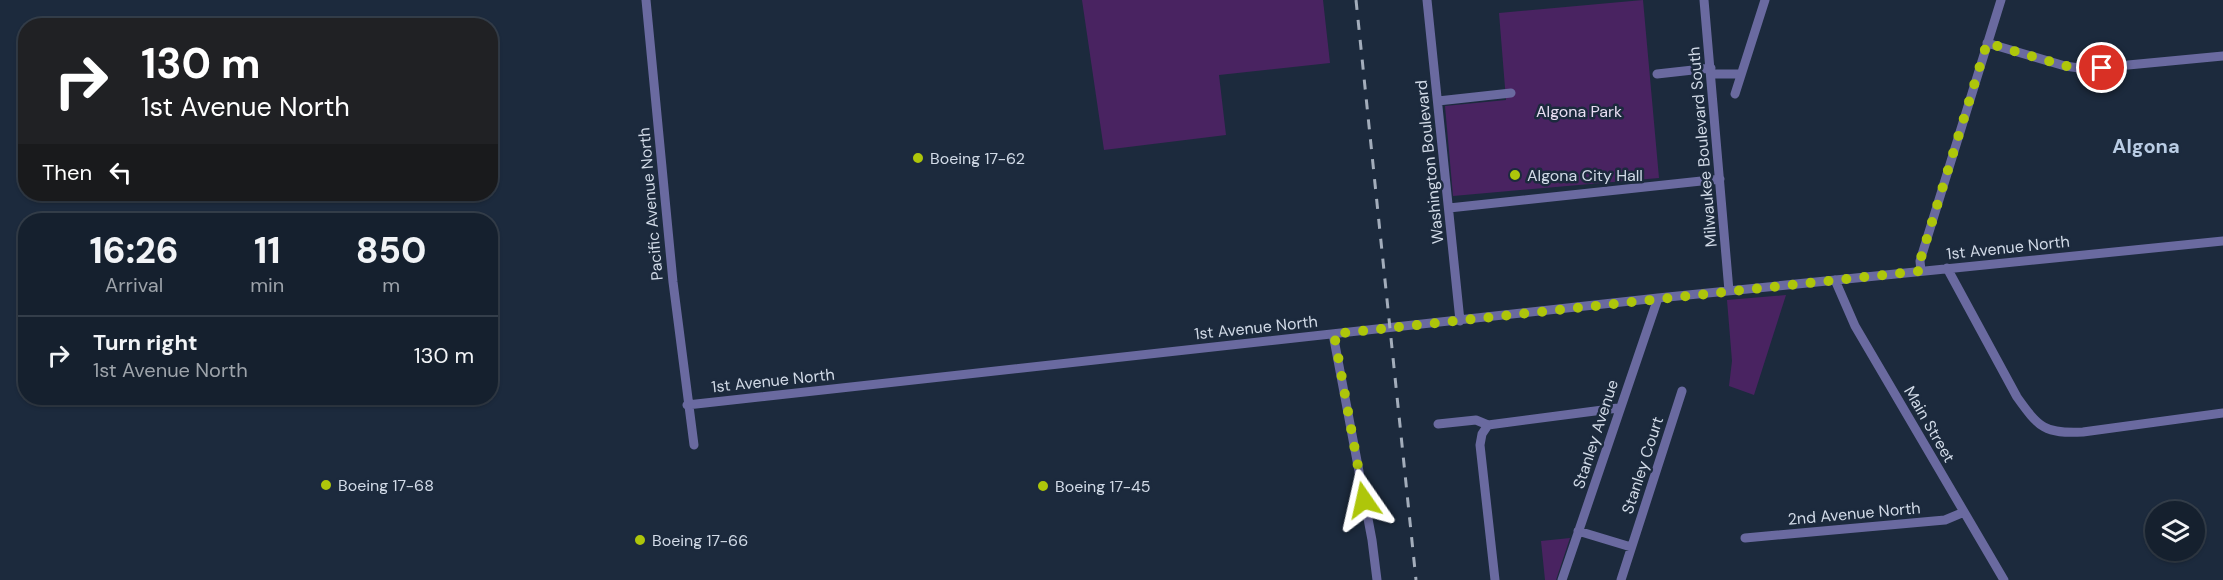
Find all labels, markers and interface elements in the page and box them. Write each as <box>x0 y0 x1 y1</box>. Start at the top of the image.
text: 130 m <box>141 36 261 91</box>
icon: right <box>42 42 120 120</box>
pin <box>2076 42 2127 93</box>
street label: Milwaukee Boulevard South <box>1683 46 1722 248</box>
icon: arrive <box>2085 51 2118 84</box>
street label: Washington Boulevard <box>1410 79 1449 245</box>
text: 1st Avenue North <box>141 89 350 124</box>
park label: Algona Park <box>1536 101 1622 122</box>
street label: Pacific Avenue North <box>633 127 668 281</box>
district label: Algona <box>2112 133 2180 159</box>
place label: Boeing 17-62 <box>930 148 1025 169</box>
marker: Boeing 17-62 <box>911 151 925 165</box>
icon: left <box>104 156 137 189</box>
text: Then <box>42 158 92 187</box>
place label: Algona City Hall <box>1527 165 1643 186</box>
marker: Algona City Hall <box>1508 168 1522 182</box>
text: 16:26 <box>89 227 179 274</box>
text: 11 <box>254 227 281 274</box>
text: 850 <box>356 227 426 274</box>
street label: 1st Avenue North <box>1945 231 2071 264</box>
text: Arrival <box>105 272 163 298</box>
text: min <box>250 272 284 298</box>
text: m <box>382 272 400 298</box>
street label: 1st Avenue North <box>1193 311 1319 344</box>
text: Turn right <box>93 328 198 357</box>
icon: right <box>42 339 75 372</box>
text: 130 m <box>414 341 474 370</box>
text: 1st Avenue North <box>93 357 248 383</box>
street label: 1st Avenue North <box>710 364 836 397</box>
street label: Stanley Avenue <box>1568 377 1623 491</box>
street label: Main Street <box>1899 382 1960 466</box>
street label: Stanley Court <box>1617 414 1668 517</box>
position arrow <box>1332 468 1396 532</box>
place label: Boeing 17-68 <box>338 475 434 496</box>
place label: Boeing 17-45 <box>1055 476 1151 497</box>
marker: Boeing 17-68 <box>319 478 333 492</box>
marker: Boeing 17-45 <box>1036 479 1050 493</box>
street label: 2nd Avenue North <box>1787 497 1921 530</box>
map controls <box>2145 501 2205 561</box>
button: layers <box>2145 501 2205 561</box>
place label: Boeing 17-66 <box>652 530 748 551</box>
marker: Boeing 17-66 <box>633 533 647 547</box>

